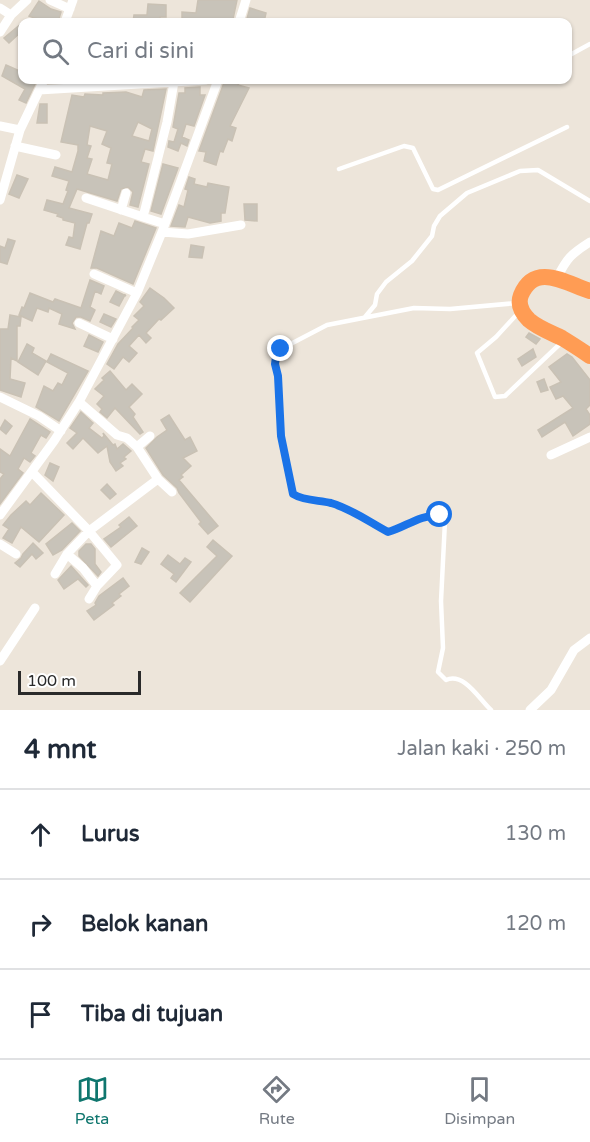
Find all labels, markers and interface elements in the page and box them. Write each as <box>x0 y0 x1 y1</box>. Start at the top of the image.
search box <box>18 18 572 84</box>
icon: search <box>39 35 72 68</box>
text: Cari di sini <box>87 38 194 64</box>
route end <box>267 335 293 361</box>
route start <box>426 501 452 527</box>
scale bar <box>18 668 141 696</box>
text: 100 m <box>27 671 76 691</box>
text: 4 mnt <box>24 734 96 765</box>
text: Jalan kaki · 250 m <box>397 737 566 761</box>
icon: ahead <box>24 818 57 851</box>
text: Lurus <box>81 821 139 847</box>
text: 130 m <box>505 822 566 846</box>
icon: right <box>24 908 57 941</box>
text: Belok kanan <box>81 911 208 937</box>
text: 120 m <box>505 912 566 936</box>
icon: arrive <box>24 998 57 1031</box>
text: Tiba di tujuan <box>81 1001 223 1027</box>
tab: Peta <box>75 1073 109 1129</box>
tab: Rute <box>259 1073 295 1129</box>
tab: Disimpan <box>444 1073 515 1129</box>

